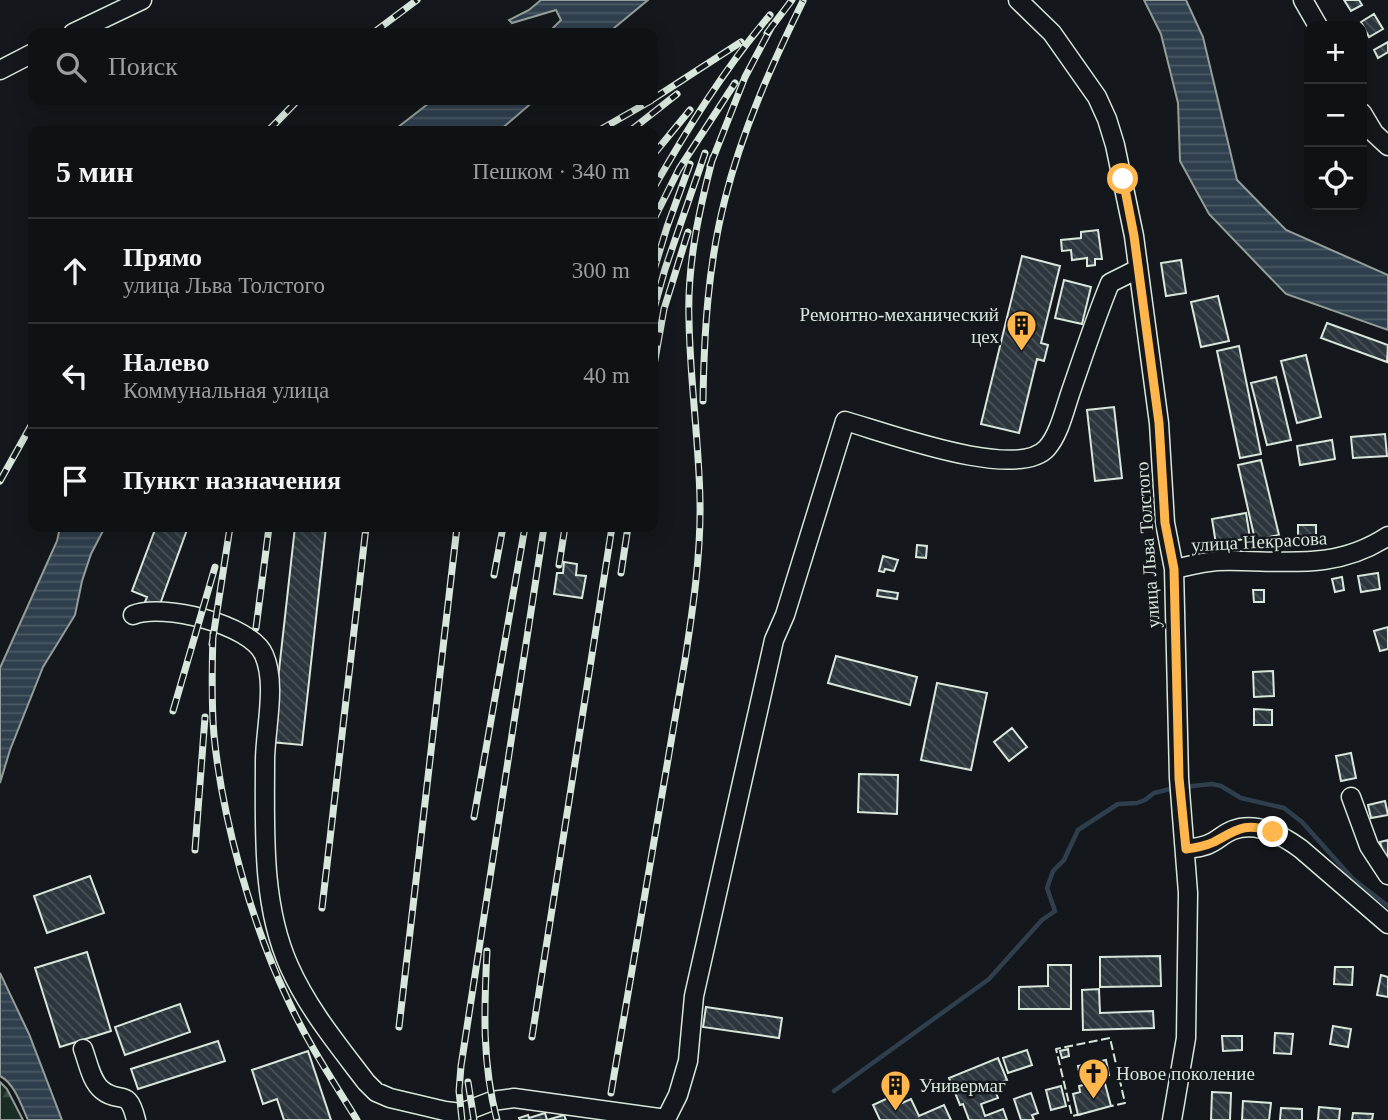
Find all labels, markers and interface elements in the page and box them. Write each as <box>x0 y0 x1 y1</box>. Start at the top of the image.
map controls <box>1304 21 1367 210</box>
button: + <box>1304 21 1367 84</box>
search box <box>28 28 658 105</box>
icon: search <box>52 48 90 86</box>
text: Поиск <box>108 52 178 81</box>
button: − <box>1304 84 1367 147</box>
button: locate <box>1304 147 1367 210</box>
text: 5 мин <box>56 155 134 188</box>
text: Пешком · 340 m <box>473 159 630 184</box>
route start <box>1107 163 1138 194</box>
text: Прямо <box>123 243 202 272</box>
icon: ahead <box>56 252 94 290</box>
text: 300 m <box>572 258 630 283</box>
text: улица Льва Толстого <box>123 273 325 298</box>
place label: Ремонтно-механический цех <box>800 304 999 347</box>
building icon: Ремонтно-механический цех <box>1005 308 1039 352</box>
text: Налево <box>123 348 209 377</box>
icon: left <box>56 357 94 395</box>
text: 40 m <box>583 363 630 388</box>
text: Коммунальная улица <box>123 378 329 403</box>
street label: улица Льва Толстого <box>1131 461 1164 629</box>
icon: arrive <box>56 462 94 500</box>
text: Пункт назначения <box>123 466 341 495</box>
street label: улица Некрасова <box>1191 527 1328 556</box>
route end <box>1257 816 1288 847</box>
church icon: Новое поколение <box>1076 1056 1110 1100</box>
place label: Новое поколение <box>1116 1063 1255 1084</box>
building icon: Универмаг <box>879 1068 913 1112</box>
place label: Универмаг <box>919 1075 1006 1096</box>

